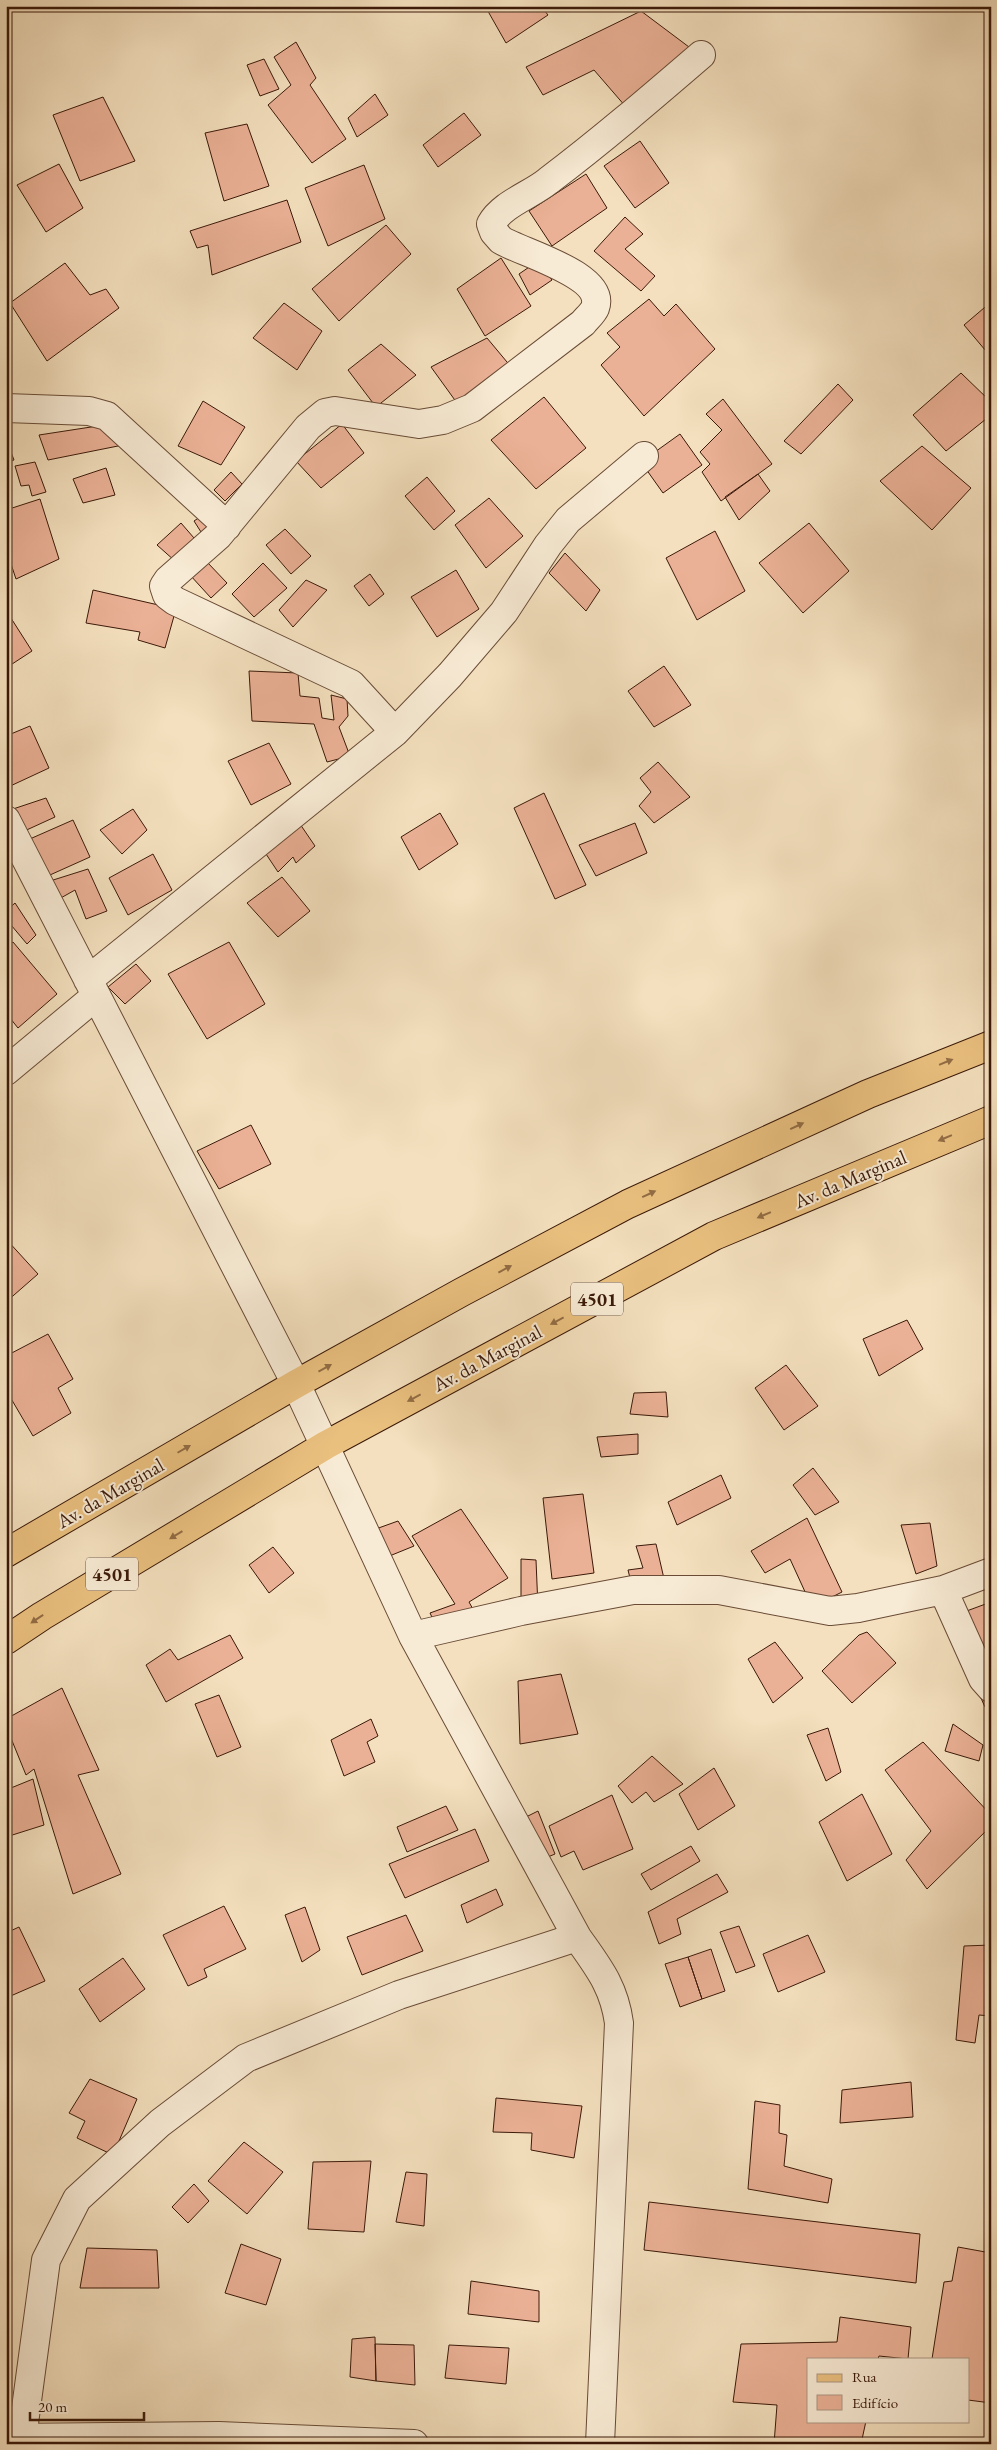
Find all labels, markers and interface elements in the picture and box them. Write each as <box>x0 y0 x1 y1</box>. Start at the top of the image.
one-way arrow <box>939 1058 953 1066</box>
one-way arrow <box>790 1122 804 1130</box>
one-way arrow <box>938 1134 953 1142</box>
street label: Av. da Marginal <box>789 1144 910 1215</box>
one-way arrow <box>642 1190 656 1198</box>
one-way arrow <box>757 1212 771 1220</box>
one-way arrow <box>497 1265 512 1273</box>
road number: 4501 <box>571 1282 623 1316</box>
one-way arrow <box>550 1317 564 1325</box>
street label: Av. da Marginal <box>427 1318 546 1398</box>
one-way arrow <box>318 1363 331 1372</box>
one-way arrow <box>407 1394 421 1402</box>
one-way arrow <box>178 1445 191 1454</box>
street label: Av. da Marginal <box>51 1452 169 1535</box>
one-way arrow <box>170 1531 183 1540</box>
road number: 4501 <box>86 1558 138 1590</box>
one-way arrow <box>30 1614 44 1624</box>
legend <box>807 2358 970 2422</box>
text: Rua <box>852 2367 877 2386</box>
scale bar <box>30 2390 144 2422</box>
text: Edifício <box>852 2393 898 2412</box>
text: 20 m <box>38 2397 67 2416</box>

